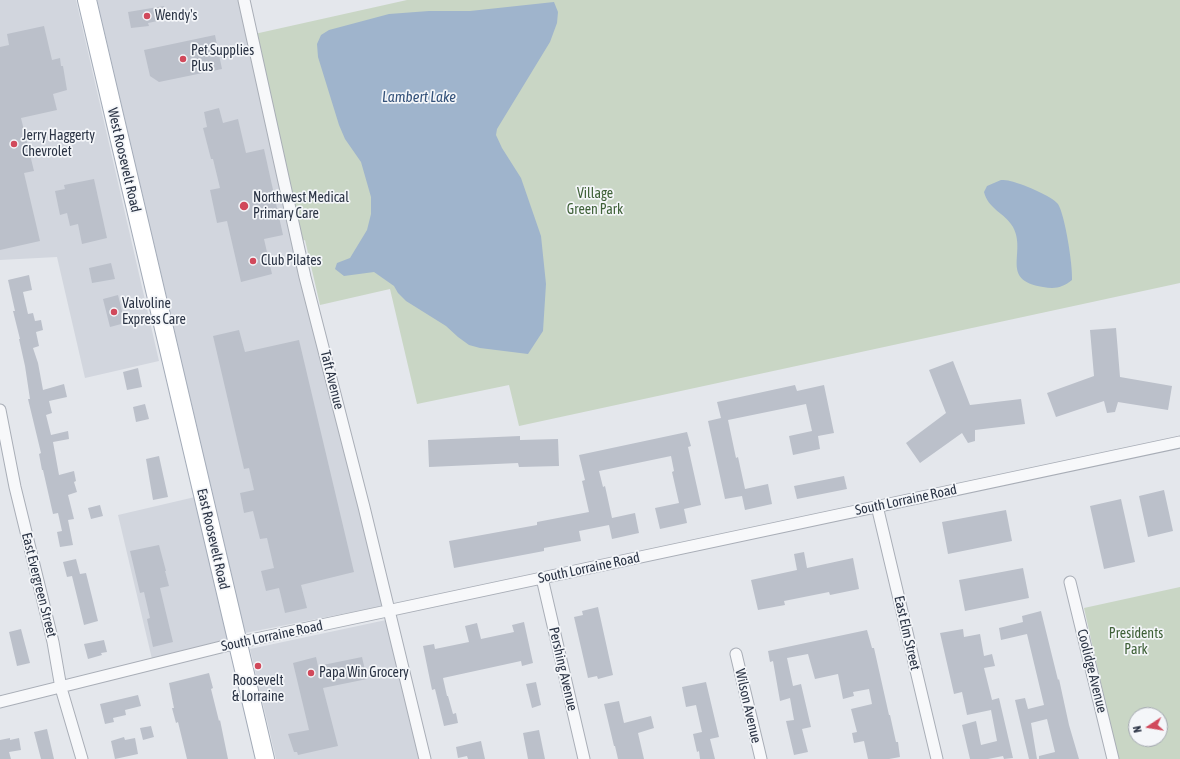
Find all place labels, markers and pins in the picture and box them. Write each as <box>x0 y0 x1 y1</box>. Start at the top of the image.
place label: Wendy's <box>155 8 198 24</box>
marker: Wendy's <box>142 11 152 21</box>
place label: Pet Supplies Plus <box>191 43 254 76</box>
marker: Pet Supplies Plus <box>178 54 188 64</box>
place label: Jerry Haggerty Chevrolet <box>22 128 95 160</box>
marker: Jerry Haggerty Chevrolet <box>9 139 19 149</box>
place label: Northwest Medical Primary Care <box>253 190 349 222</box>
marker: Northwest Medical Primary Care <box>238 200 250 212</box>
place label: Club Pilates <box>261 253 322 269</box>
marker: Club Pilates <box>248 256 258 266</box>
place label: Valvoline Express Care <box>122 296 186 328</box>
marker: Valvoline Express Care <box>109 307 119 317</box>
marker: Roosevelt & Lorraine <box>253 661 263 671</box>
place label: Papa Win Grocery <box>319 665 409 681</box>
marker: Papa Win Grocery <box>306 668 316 678</box>
place label: Roosevelt & Lorraine <box>232 673 284 706</box>

